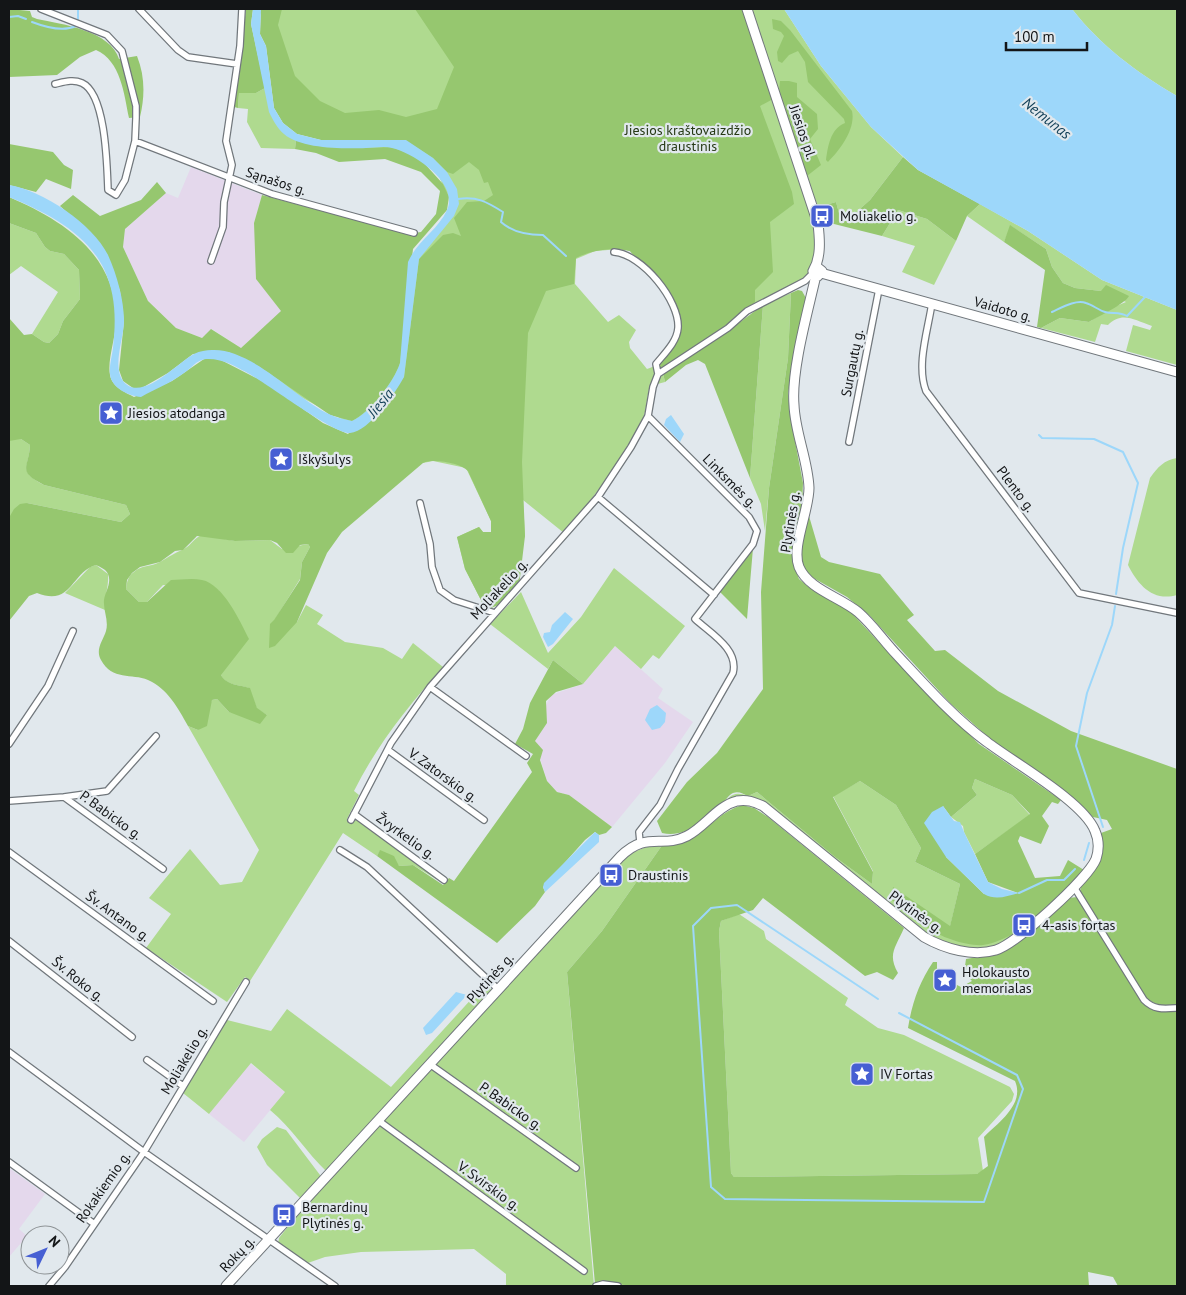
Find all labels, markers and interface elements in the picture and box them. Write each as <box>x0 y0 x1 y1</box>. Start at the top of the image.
scale bar <box>1006 20 1087 52</box>
text: 100 m <box>1014 27 1055 46</box>
water label: Nemunas <box>1019 93 1075 143</box>
street label: Jiesios pl. <box>785 101 821 162</box>
park label: Jiesios kraštovaizdžio draustinis <box>624 121 751 155</box>
street label: Sąnašos g. <box>243 163 309 199</box>
bus stop icon: Moliakelio g. <box>809 203 835 229</box>
place label: Moliakelio g. <box>840 207 917 225</box>
street label: Vaidoto g. <box>971 292 1034 326</box>
street label: Surgautų g. <box>837 328 867 398</box>
water label: Jiesia <box>362 384 398 422</box>
place icon: Jiesios atodanga <box>98 400 124 426</box>
place label: Jiesios atodanga <box>127 404 225 422</box>
place icon: Iškyšulys <box>268 446 294 472</box>
place label: Iškyšulys <box>298 450 351 468</box>
street label: Linksmės g. <box>699 450 761 512</box>
street label: Plento g. <box>993 462 1039 516</box>
street label: Plytinės g. <box>776 490 804 554</box>
street label: Moliakelio g. <box>466 555 532 623</box>
street label: V. Zatorskio g. <box>404 743 481 806</box>
street label: P. Babicko g. <box>76 786 146 844</box>
street label: Žvyrkelio g. <box>373 809 439 863</box>
bus stop icon: Draustinis <box>598 862 624 888</box>
place label: Draustinis <box>628 866 688 884</box>
street label: Šv. Antano g. <box>82 887 154 945</box>
street label: Plytinės g. <box>886 887 946 937</box>
bus stop icon: 4-asis fortas <box>1011 912 1037 938</box>
place label: 4-asis fortas <box>1042 916 1116 934</box>
street label: Plytinės g. <box>463 949 517 1007</box>
street label: Šv. Roko g. <box>48 952 108 1006</box>
place label: Holokausto memorialas <box>962 963 1032 997</box>
place icon: Holokausto memorialas <box>932 967 958 993</box>
street label: Moliakelio g. <box>157 1023 211 1097</box>
place icon: IV Fortas <box>849 1061 875 1087</box>
place label: IV Fortas <box>880 1065 933 1083</box>
street label: P. Babicko g. <box>476 1078 546 1134</box>
street label: Rokakiemio g. <box>72 1148 134 1226</box>
street label: V. Svirskio g. <box>453 1157 524 1215</box>
place label: Bernardinų Plytinės g. <box>302 1198 368 1232</box>
bus stop icon: Bernardinų Plytinės g. <box>271 1202 297 1228</box>
north arrow <box>20 1225 70 1275</box>
text: N <box>45 1232 64 1251</box>
street label: Rokų g. <box>216 1232 258 1276</box>

